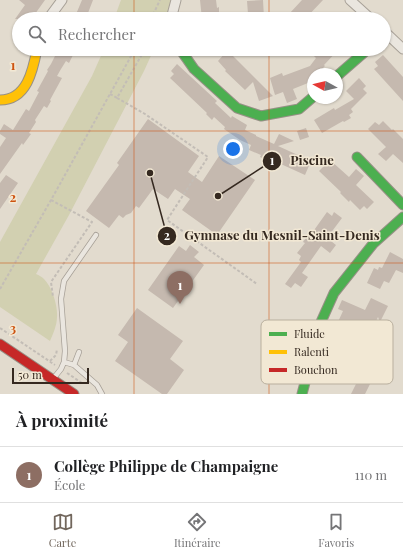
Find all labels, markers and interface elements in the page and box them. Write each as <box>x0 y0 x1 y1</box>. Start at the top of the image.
search box <box>12 12 391 56</box>
icon: search <box>26 23 48 45</box>
text: Rechercher <box>58 24 136 44</box>
text: 1 <box>11 56 16 73</box>
north arrow <box>307 68 343 104</box>
your location <box>223 139 243 159</box>
callout: Piscine <box>262 148 342 173</box>
text: Piscine <box>290 151 334 168</box>
text: 1 <box>270 152 275 168</box>
text: 2 <box>10 188 17 205</box>
callout: Gymnase du Mesnil-Saint-Denis <box>157 223 388 248</box>
text: Gymnase du Mesnil-Saint-Denis <box>184 226 380 243</box>
text: 2 <box>164 227 170 243</box>
pin: 1 <box>167 271 193 304</box>
text: 3 <box>10 319 16 336</box>
legend <box>261 320 393 384</box>
text: Fluide <box>294 326 325 341</box>
text: Ralenti <box>294 344 329 359</box>
text: Bouchon <box>294 362 338 377</box>
scale bar <box>12 366 89 385</box>
text: 50 m <box>18 367 42 382</box>
text: À proximité <box>16 409 108 431</box>
text: Collège Philippe de Champaigne <box>54 456 278 476</box>
text: 1 <box>27 466 31 483</box>
text: 110 m <box>355 466 387 483</box>
text: École <box>54 476 85 493</box>
tab: Carte <box>49 511 76 550</box>
tab: Itinéraire <box>174 511 221 550</box>
tab: Favoris <box>318 511 354 550</box>

